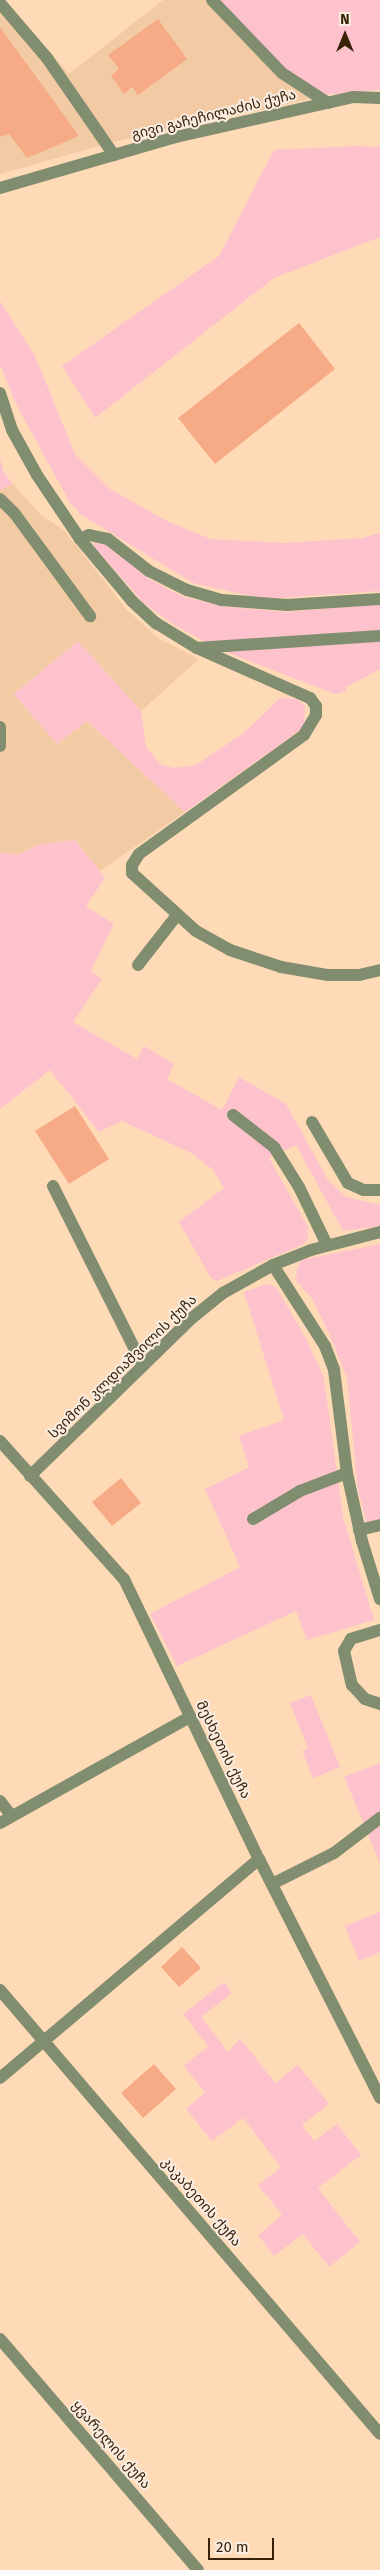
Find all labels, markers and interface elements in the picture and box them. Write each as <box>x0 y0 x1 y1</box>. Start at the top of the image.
north arrow <box>320 10 370 60</box>
text: N <box>340 11 350 28</box>
street label: გივი გაჩეჩილაძის ქუჩა <box>130 86 298 144</box>
street label: სვიმონ კლდიაშვილის ქუჩა <box>45 1292 201 1442</box>
street label: მესხეთის ქუჩა <box>192 1698 254 1802</box>
street label: კაკაბეთის ქუჩა <box>158 2154 244 2250</box>
street label: ყვარელის ქუჩა <box>68 2397 154 2493</box>
scale bar <box>210 2528 276 2560</box>
text: 20 m <box>216 2538 249 2556</box>

